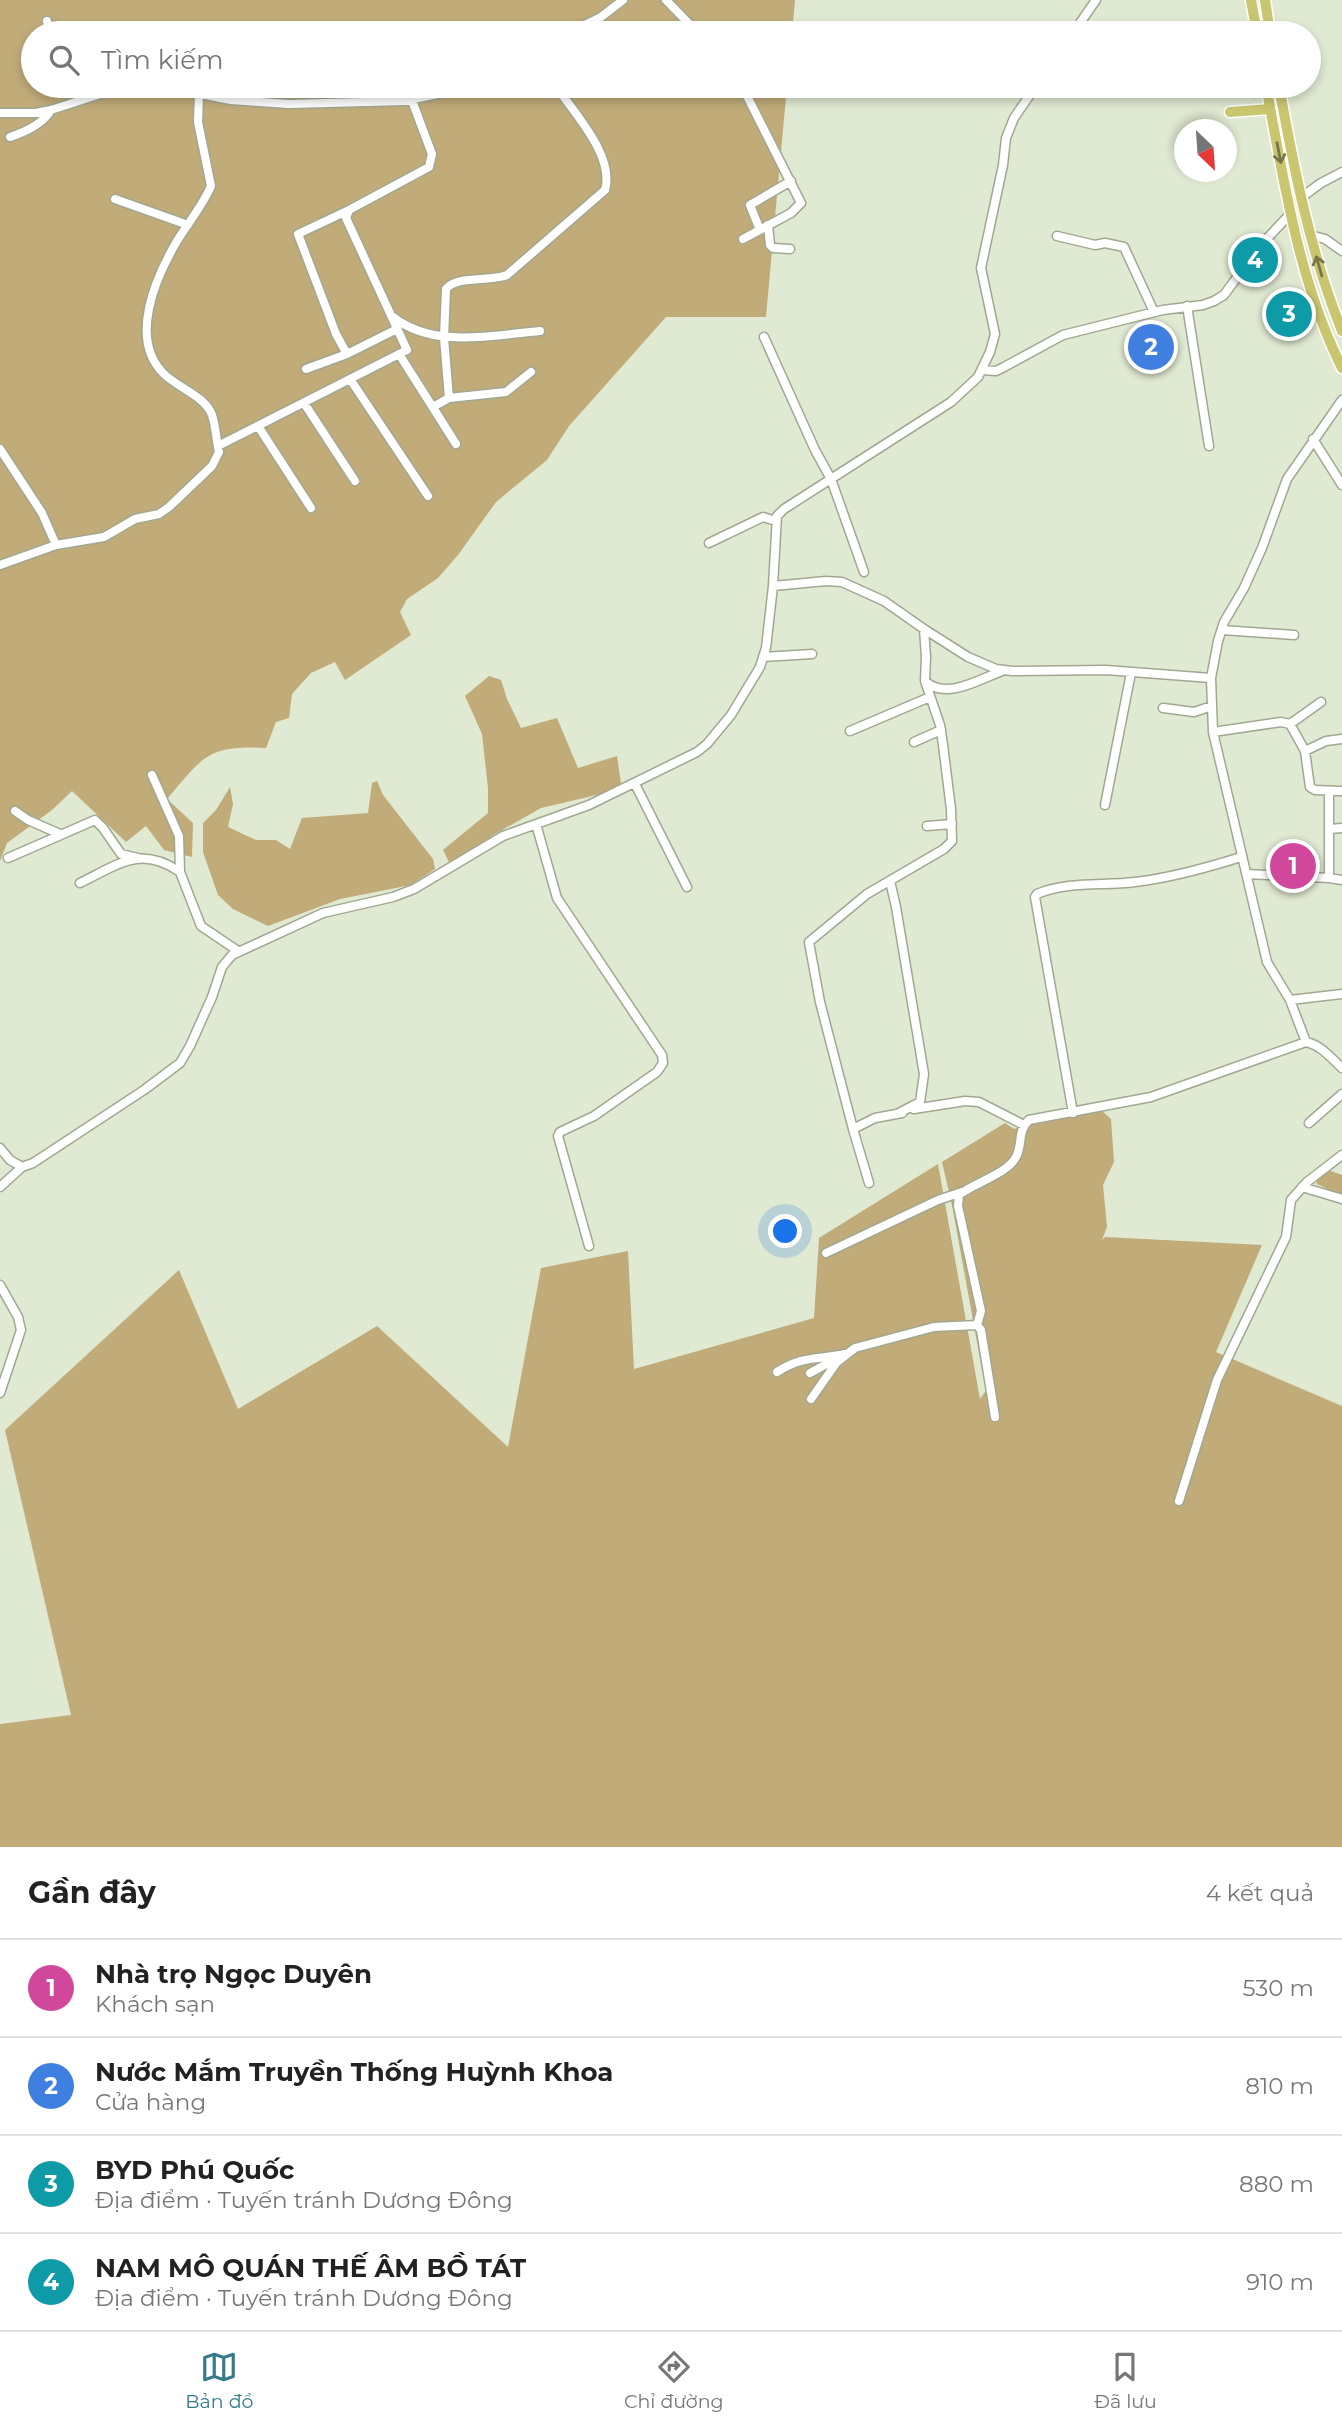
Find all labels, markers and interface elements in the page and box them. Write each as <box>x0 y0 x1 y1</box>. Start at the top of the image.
search box <box>21 21 1321 98</box>
icon: search <box>45 41 83 79</box>
text: Tìm kiếm <box>101 44 224 76</box>
north arrow <box>1174 119 1237 182</box>
one-way arrow <box>1272 141 1286 164</box>
pin: 4 <box>1232 234 1278 286</box>
one-way arrow <box>1311 256 1324 278</box>
pin: 3 <box>1266 288 1312 340</box>
pin: 2 <box>1128 321 1174 373</box>
pin: 1 <box>1270 840 1316 892</box>
your location <box>768 1214 802 1248</box>
text: Gần đây <box>28 1874 156 1911</box>
text: 4 kết quả <box>1206 1879 1314 1907</box>
text: Nhà trọ Ngọc Duyên <box>95 1958 372 1990</box>
text: 1 <box>46 1974 56 2002</box>
text: 530 m <box>1242 1974 1314 2002</box>
text: Khách sạn <box>95 1990 215 2018</box>
text: Nước Mắm Truyền Thống Huỳnh Khoa <box>95 2056 613 2088</box>
text: 2 <box>44 2072 58 2100</box>
text: 810 m <box>1245 2072 1314 2100</box>
text: Cửa hàng <box>95 2088 206 2116</box>
text: BYD Phú Quốc <box>95 2154 294 2186</box>
text: 3 <box>44 2170 58 2198</box>
text: 880 m <box>1239 2170 1314 2198</box>
text: Địa điểm · Tuyến tránh Dương Đông <box>95 2186 513 2214</box>
text: NAM MÔ QUÁN THẾ ÂM BỒ TÁT <box>95 2252 526 2284</box>
text: 4 <box>43 2268 59 2296</box>
text: 910 m <box>1246 2268 1314 2296</box>
text: Địa điểm · Tuyến tránh Dương Đông <box>95 2284 513 2312</box>
tab: Bản đồ <box>185 2348 253 2413</box>
tab: Chỉ đường <box>624 2348 724 2413</box>
tab: Đã lưu <box>1094 2348 1157 2413</box>

